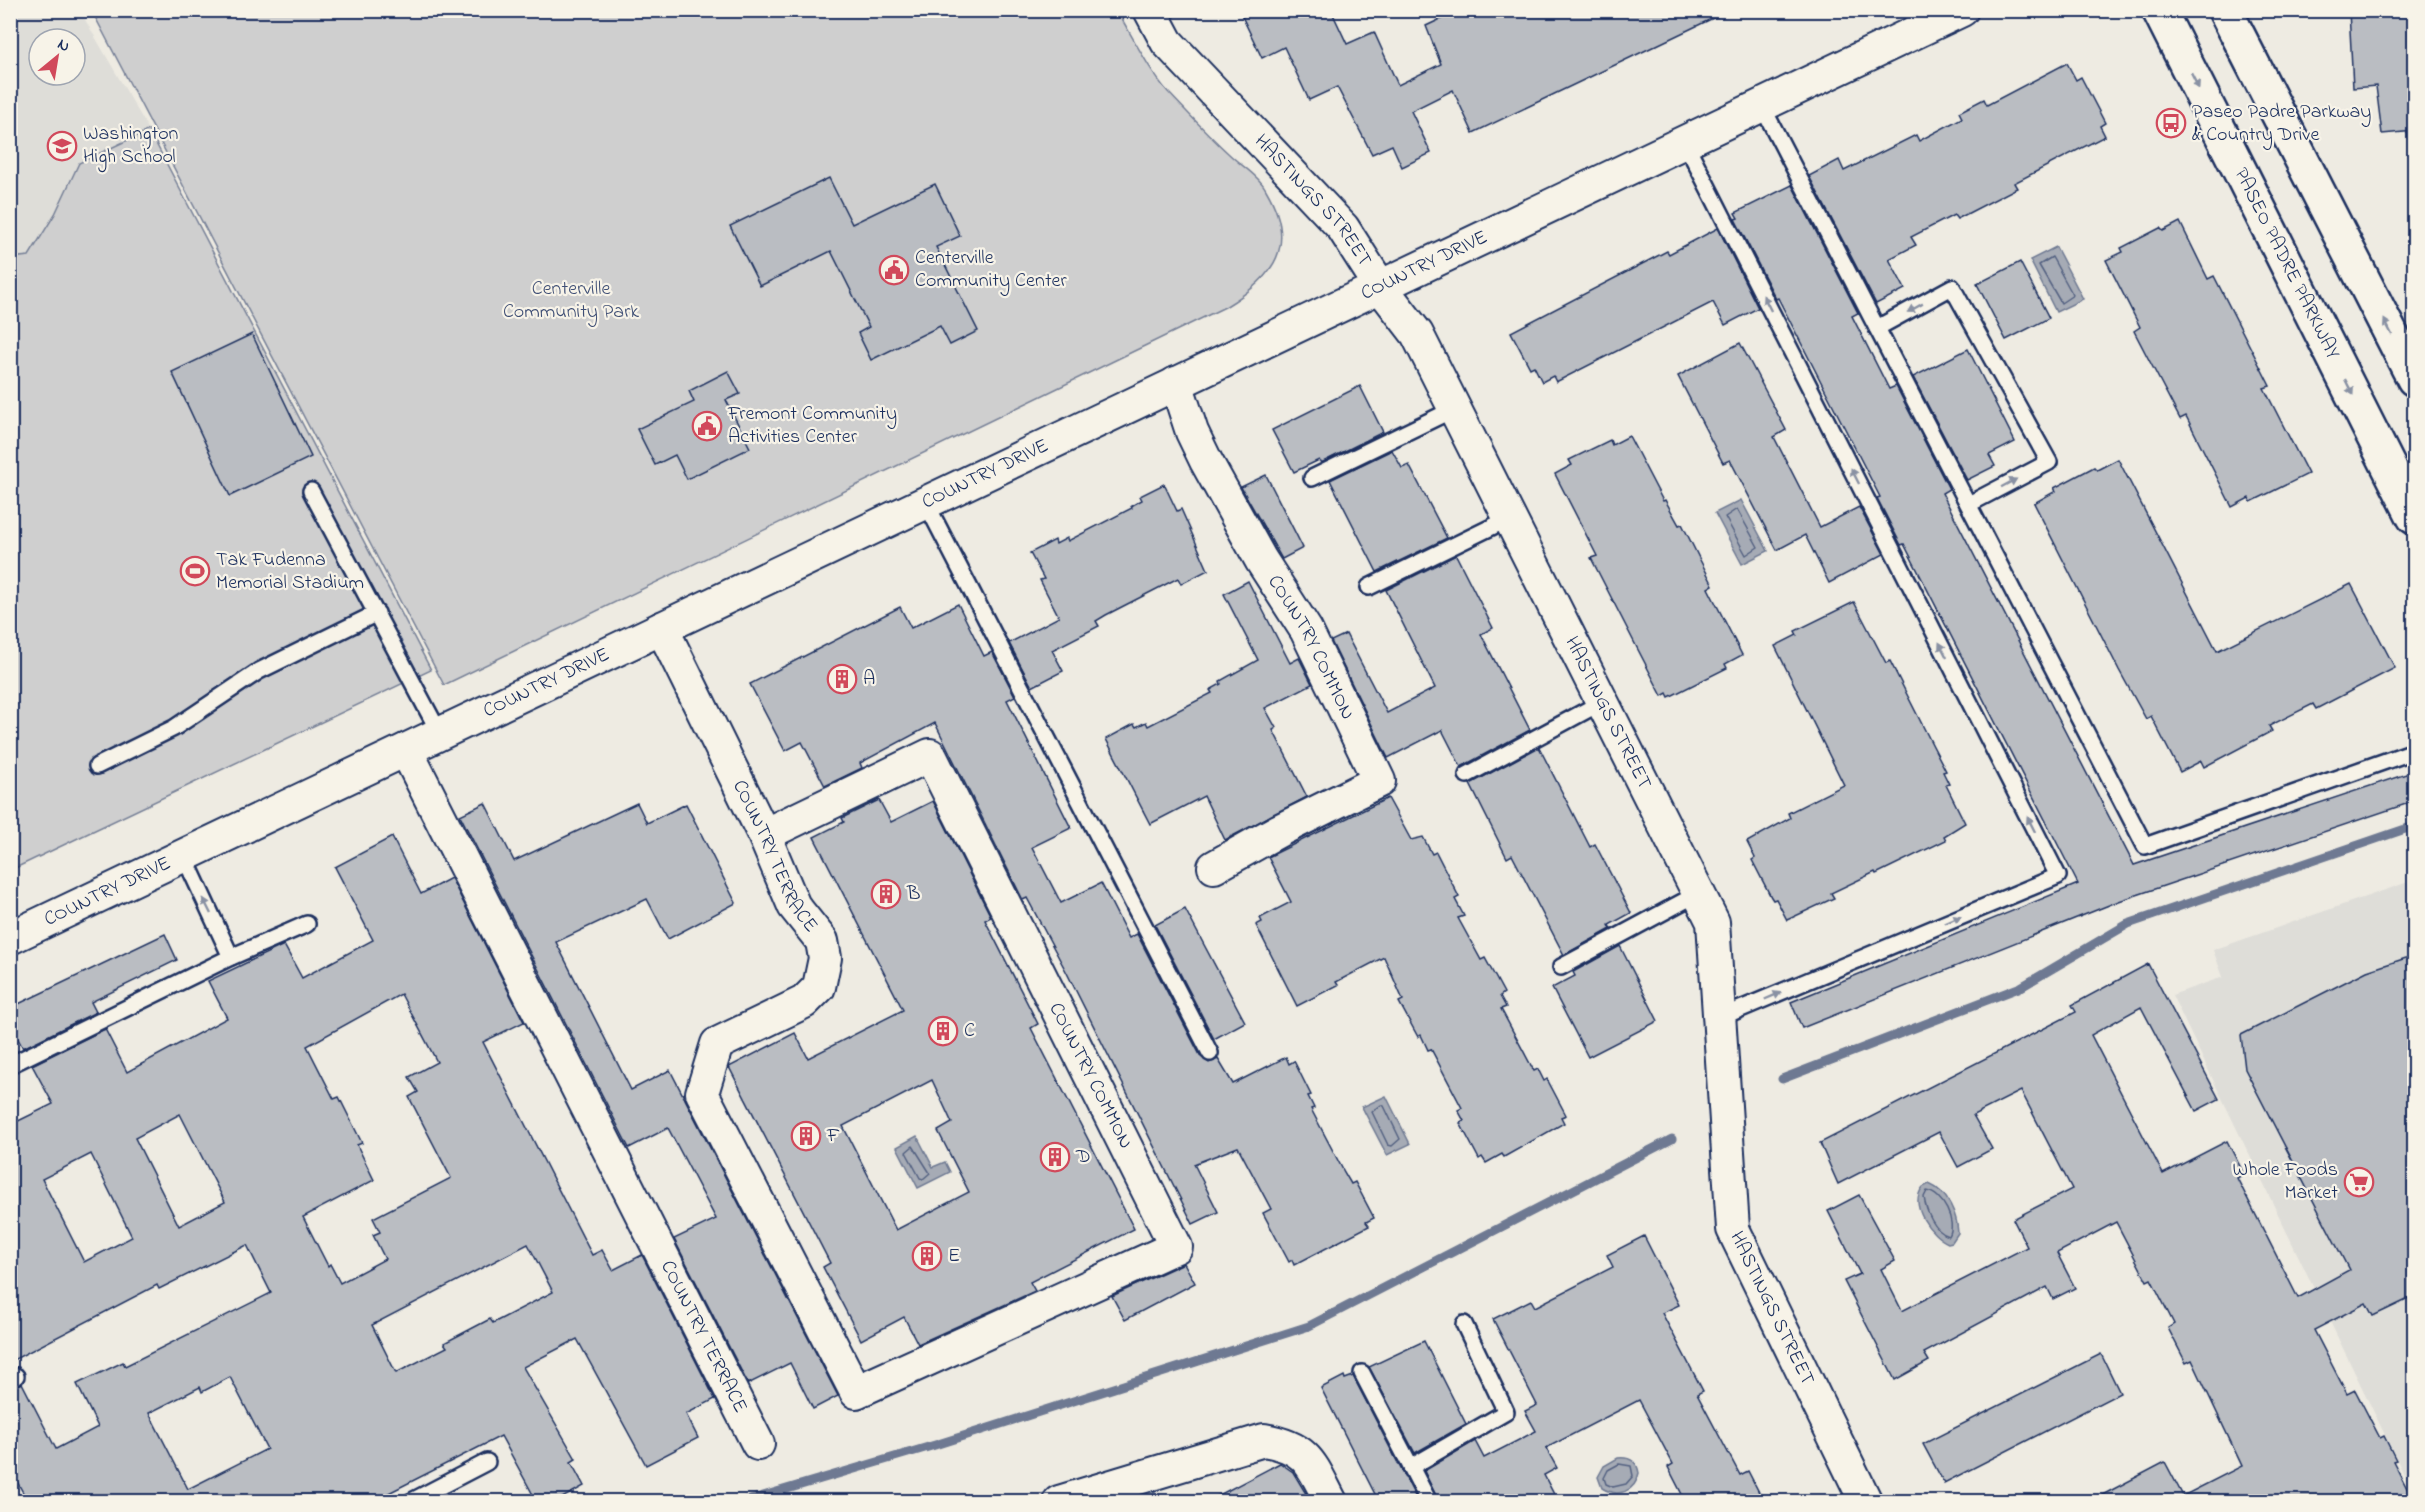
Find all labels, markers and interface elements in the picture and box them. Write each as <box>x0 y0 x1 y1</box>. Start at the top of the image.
north arrow <box>27 27 87 87</box>
text: N <box>53 33 74 59</box>
one-way arrow <box>2190 73 2199 90</box>
place label: Paseo Padre Parkway & Country Drive <box>2192 98 2371 150</box>
bus stop icon: Paseo Padre Parkway & Country Drive <box>2155 107 2187 139</box>
place label: Washington High School <box>83 120 179 173</box>
street label: HASTINGS STREET <box>1247 128 1379 273</box>
school or university icon: Washington High School <box>46 130 78 162</box>
street label: PASEO PADRE PARKWAY <box>2226 163 2347 364</box>
street label: COUNTRY DRIVE <box>1356 223 1492 308</box>
place label: Centerville Community Center <box>915 244 1068 296</box>
public building icon: Centerville Community Center <box>878 254 910 286</box>
park label: Centerville Community Park <box>503 275 639 327</box>
one-way arrow <box>1762 294 1771 311</box>
one-way arrow <box>1906 303 1923 313</box>
one-way arrow <box>2383 318 2393 335</box>
one-way arrow <box>2344 378 2354 395</box>
place label: Fremont Community Activities Center <box>727 400 897 452</box>
public building icon: Fremont Community Activities Center <box>691 410 723 442</box>
street label: COUNTRY DRIVE <box>917 432 1054 517</box>
one-way arrow <box>1850 468 1859 485</box>
one-way arrow <box>2001 478 2018 488</box>
place label: Tak Fudenna Memorial Stadium <box>216 546 364 598</box>
sports icon: Tak Fudenna Memorial Stadium <box>179 555 211 587</box>
street label: COUNTRY COMMON <box>1260 569 1362 725</box>
street label: HASTINGS STREET <box>1557 631 1658 795</box>
street label: COUNTRY DRIVE <box>478 640 615 726</box>
one-way arrow <box>1938 642 1948 659</box>
building icon: A <box>826 663 858 695</box>
place label: A <box>863 665 875 694</box>
street label: COUNTRY TERRACE <box>725 775 825 939</box>
one-way arrow <box>2026 816 2036 833</box>
street label: COUNTRY DRIVE <box>39 849 176 934</box>
building icon: B <box>870 878 902 910</box>
place label: B <box>906 880 920 909</box>
one-way arrow <box>203 898 212 915</box>
one-way arrow <box>1944 915 1962 924</box>
one-way arrow <box>1765 991 1783 1001</box>
street label: COUNTRY COMMON <box>1041 998 1139 1154</box>
building icon: C <box>927 1015 959 1047</box>
place label: C <box>964 1017 975 1046</box>
building icon: F <box>790 1120 822 1152</box>
place label: F <box>826 1122 840 1151</box>
building icon: D <box>1039 1141 1071 1173</box>
place label: D <box>1075 1143 1091 1172</box>
place label: Whole Foods Market <box>2233 1156 2338 1208</box>
supermarket icon: Whole Foods Market <box>2343 1166 2375 1198</box>
street label: HASTINGS STREET <box>1722 1227 1822 1390</box>
building icon: E <box>911 1240 943 1272</box>
place label: E <box>948 1242 960 1271</box>
street label: COUNTRY TERRACE <box>653 1256 754 1418</box>

